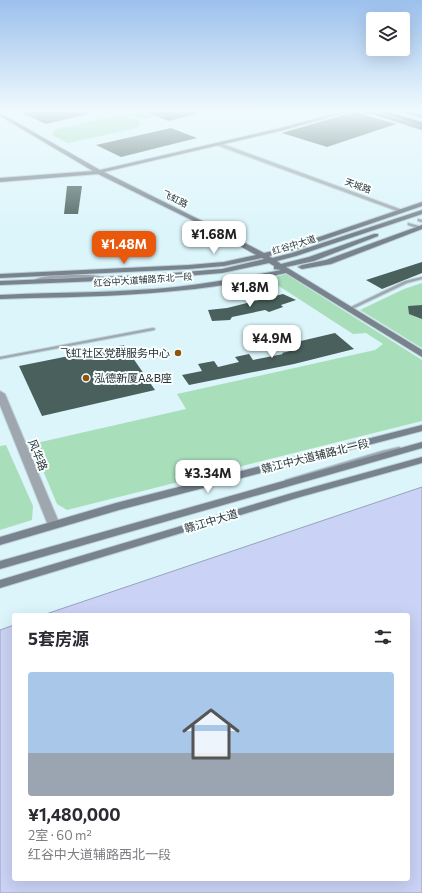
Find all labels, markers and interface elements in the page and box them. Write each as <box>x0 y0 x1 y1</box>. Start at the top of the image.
map controls <box>366 12 410 56</box>
button: layers <box>366 12 410 56</box>
street label: 天城路 <box>344 176 373 195</box>
street label: 飞虹路 <box>161 188 190 209</box>
pin: ¥1.68M <box>181 221 247 255</box>
text: ¥1.68M <box>191 226 237 242</box>
pin: ¥1.48M <box>91 231 157 265</box>
street label: 红谷中大道 <box>271 233 317 256</box>
text: ¥1.48M <box>101 236 147 252</box>
street label: 红谷中大道辅路东北一段 <box>93 271 193 288</box>
pin: ¥1.8M <box>222 274 278 308</box>
text: ¥1.8M <box>231 279 269 295</box>
pin: ¥4.9M <box>244 325 300 359</box>
text: ¥4.9M <box>252 330 292 346</box>
place label: 飞虹社区党群服务中心 <box>60 346 170 359</box>
marker: 飞虹社区党群服务中心 <box>173 348 183 358</box>
place label: 泓德新厦A&B座 <box>94 371 172 384</box>
marker: 泓德新厦A&B座 <box>81 373 91 383</box>
street label: 赣江中大道辅路北一段 <box>260 436 370 475</box>
street label: 风华路 <box>26 437 51 473</box>
pin: ¥3.34M <box>175 460 241 494</box>
text: ¥3.34M <box>184 465 232 481</box>
street label: 赣江中大道 <box>183 506 239 535</box>
icon: filters <box>372 626 394 648</box>
text: 5套房源 <box>28 628 89 649</box>
icon: home <box>175 698 247 770</box>
text: ¥1,480,000 <box>28 804 121 825</box>
text: 2室 · 60 m² <box>28 827 92 843</box>
text: 红谷中大道辅路西北一段 <box>28 846 171 862</box>

